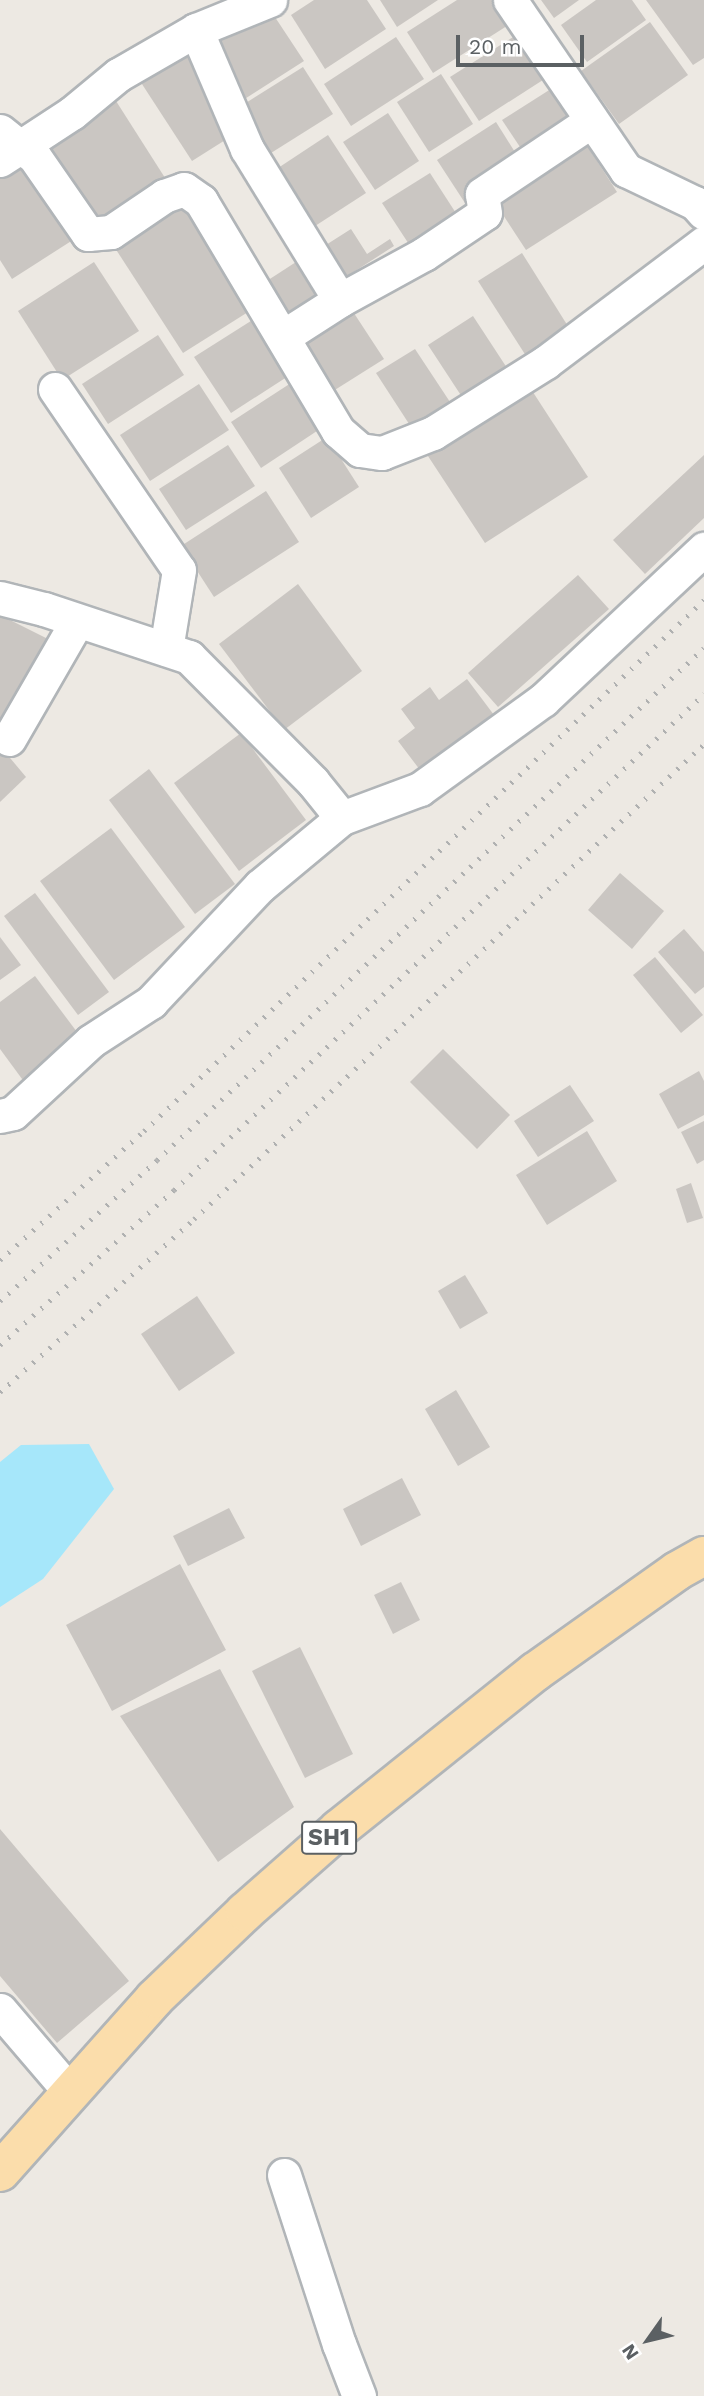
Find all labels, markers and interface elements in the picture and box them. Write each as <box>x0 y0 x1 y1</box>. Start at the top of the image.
scale bar <box>459 21 587 65</box>
text: 20 m <box>469 34 521 59</box>
road number: SH1 <box>301 1818 357 1857</box>
north arrow <box>613 2305 683 2375</box>
text: N <box>617 2340 644 2364</box>

